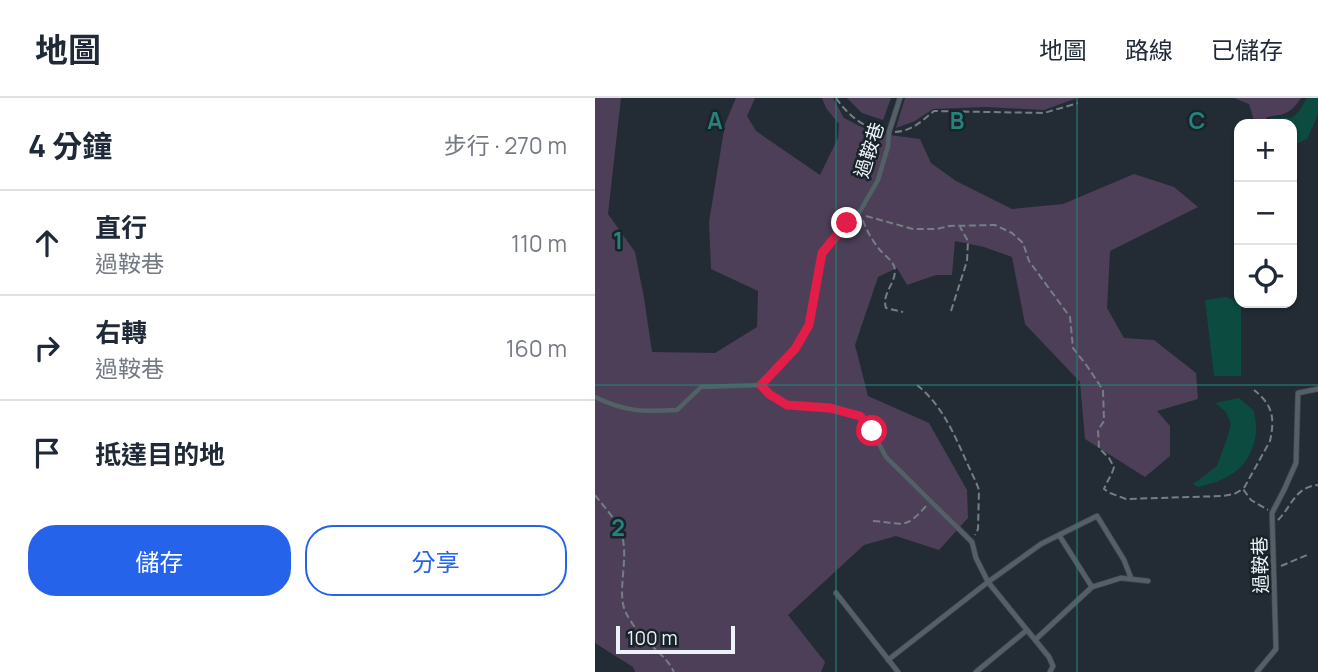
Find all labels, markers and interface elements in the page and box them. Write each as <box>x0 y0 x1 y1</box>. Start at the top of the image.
text: 地圖 <box>35 27 101 72</box>
text: 地圖 <box>1039 33 1087 66</box>
text: 路線 <box>1125 33 1173 66</box>
text: 已儲存 <box>1211 33 1283 66</box>
text: A <box>707 104 723 136</box>
text: B <box>950 104 964 136</box>
text: C <box>1189 104 1206 136</box>
street label: 過鞍巷 <box>848 119 890 181</box>
map controls <box>1234 119 1297 308</box>
button: + <box>1234 119 1297 182</box>
text: 4 分鐘 <box>28 125 112 166</box>
text: 步行 · 270 m <box>444 129 567 161</box>
button: − <box>1234 182 1297 245</box>
route end <box>831 207 862 238</box>
text: 直行 <box>95 209 147 245</box>
icon: ahead <box>28 224 66 262</box>
text: 1 <box>613 224 623 256</box>
text: 110 m <box>511 227 567 259</box>
button: locate <box>1234 245 1297 308</box>
text: 過鞍巷 <box>95 247 164 279</box>
text: 右轉 <box>95 314 147 350</box>
icon: right <box>28 329 66 367</box>
text: 160 m <box>506 332 567 364</box>
text: 過鞍巷 <box>95 352 164 384</box>
route start <box>856 415 887 446</box>
icon: arrive <box>28 434 66 472</box>
text: 抵達目的地 <box>95 436 225 472</box>
text: 2 <box>611 511 625 543</box>
button: 儲存 <box>28 525 291 596</box>
button: 分享 <box>305 525 567 596</box>
street label: 過鞍巷 <box>1246 536 1274 594</box>
scale bar <box>616 623 735 655</box>
text: 100 m <box>627 625 678 651</box>

